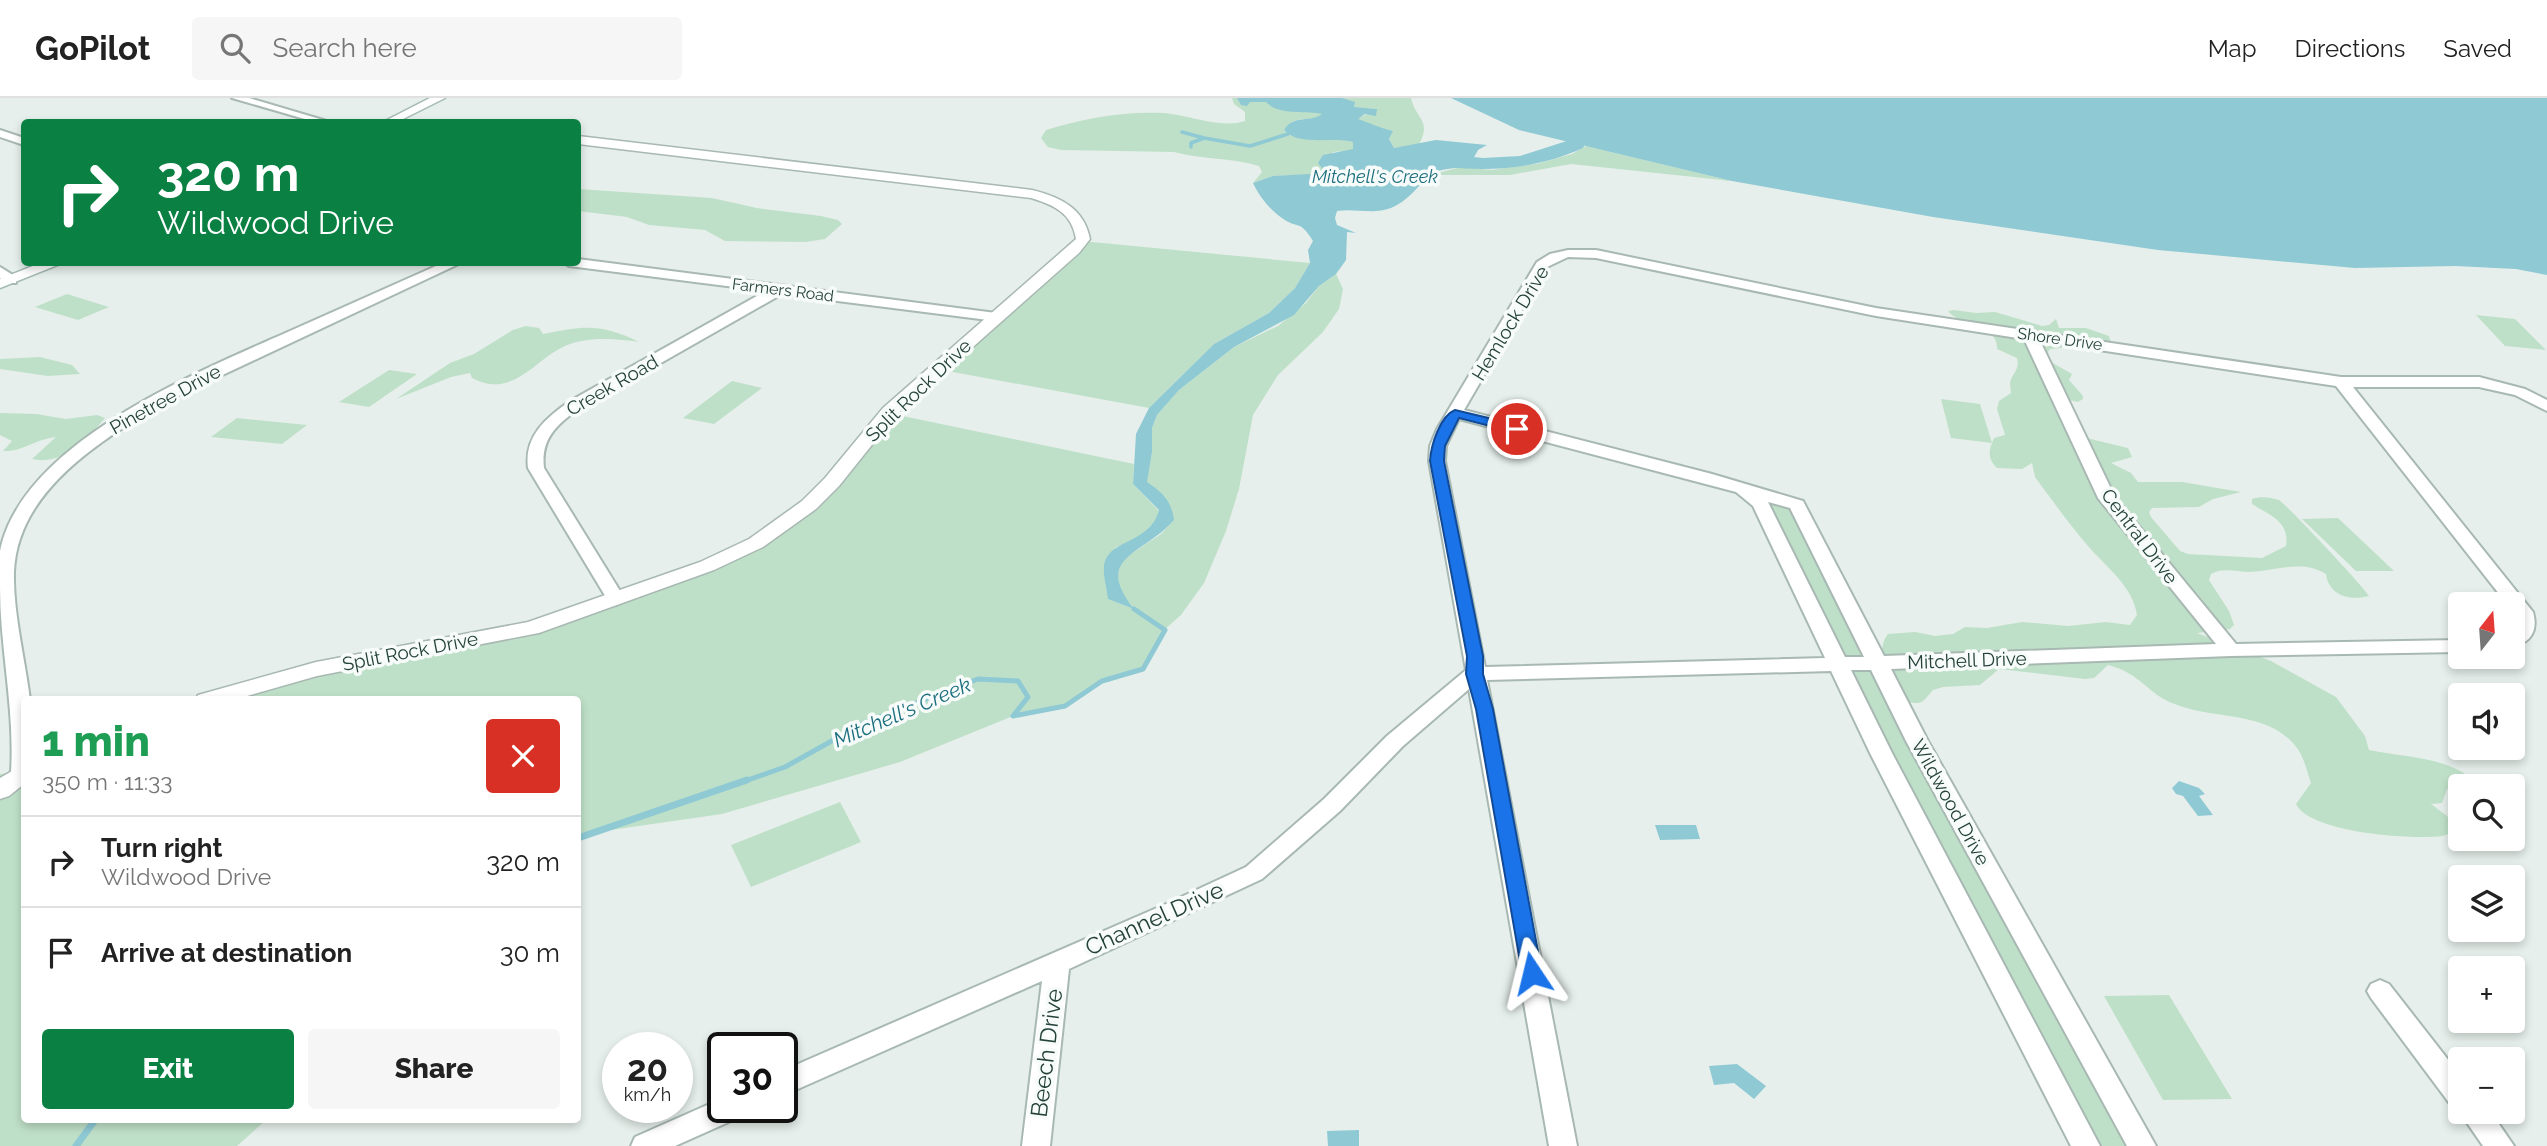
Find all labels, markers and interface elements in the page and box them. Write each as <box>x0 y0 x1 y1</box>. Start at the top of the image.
search box <box>192 17 682 80</box>
text: GoPilot <box>35 29 150 68</box>
icon: search <box>216 29 254 67</box>
text: Search here <box>272 33 417 63</box>
text: Map <box>2208 34 2257 63</box>
text: Directions <box>2295 34 2405 63</box>
text: Saved <box>2443 34 2512 63</box>
text: 320 m <box>157 145 299 202</box>
icon: right <box>42 147 133 238</box>
water label: Mitchell's Creek <box>1312 166 1438 187</box>
text: Wildwood Drive <box>157 204 394 241</box>
street label: Hemlock Drive <box>1467 262 1553 384</box>
street label: Farmers Road <box>731 274 835 306</box>
street label: Shore Drive <box>2016 324 2104 354</box>
street label: Split Rock Drive <box>861 334 975 446</box>
street label: Creek Road <box>562 350 662 420</box>
street label: Pinetree Drive <box>106 359 224 439</box>
pin <box>1487 399 1547 459</box>
icon: arrive <box>1498 410 1536 448</box>
street label: Central Drive <box>2097 484 2183 588</box>
north arrow <box>2448 592 2525 668</box>
map controls <box>2448 592 2525 1124</box>
street label: Split Rock Drive <box>340 627 480 675</box>
street label: Mitchell Drive <box>1907 647 2027 673</box>
water label: Mitchell's Creek <box>829 672 975 752</box>
button: sound <box>2448 683 2525 760</box>
text: 1 min <box>42 717 150 766</box>
button: close <box>486 719 560 793</box>
street label: Wildwood Drive <box>1907 735 1995 869</box>
text: 350 m · 11:33 <box>42 768 173 795</box>
button: search <box>2448 774 2525 851</box>
text: Turn right <box>101 833 222 863</box>
icon: right <box>42 843 80 881</box>
text: 320 m <box>486 847 560 877</box>
text: Wildwood Drive <box>101 863 271 890</box>
button: layers <box>2448 865 2525 942</box>
street label: Channel Drive <box>1081 875 1227 961</box>
icon: arrive <box>42 934 80 972</box>
position arrow <box>1495 936 1569 1010</box>
text: Arrive at destination <box>101 938 352 968</box>
text: 30 m <box>500 938 560 968</box>
button: + <box>2448 956 2525 1033</box>
street label: Beech Drive <box>1025 987 1067 1119</box>
button: Exit <box>42 1029 294 1109</box>
button: Share <box>308 1029 560 1109</box>
speed limit sign: 30 <box>707 1032 798 1123</box>
button: − <box>2448 1047 2525 1124</box>
text: 20 <box>627 1048 668 1089</box>
text: km/h <box>624 1084 671 1105</box>

